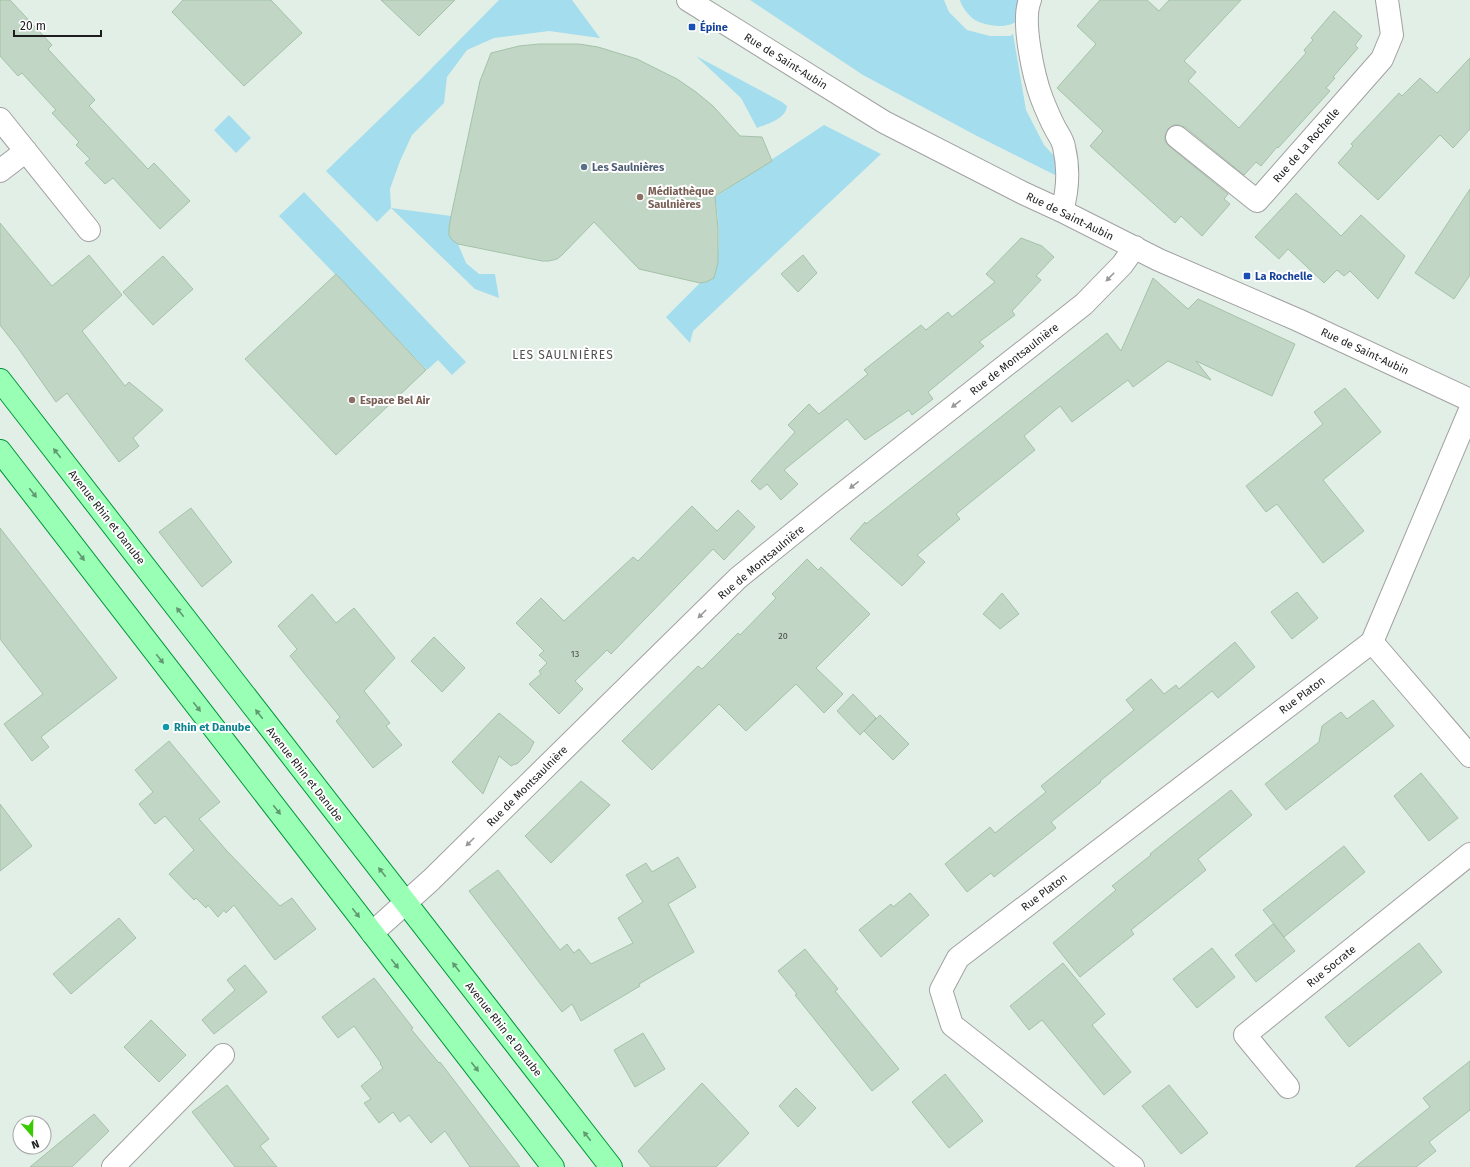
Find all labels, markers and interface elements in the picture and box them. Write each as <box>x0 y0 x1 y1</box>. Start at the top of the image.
scale bar <box>14 12 101 38</box>
text: 20 m <box>20 19 46 33</box>
place label: Épine <box>700 20 728 34</box>
marker: Épine <box>687 22 697 32</box>
street label: Rue de Saint-Aubin <box>742 31 830 92</box>
street label: Rue de La Rochelle <box>1270 105 1342 185</box>
place label: Les Saulnières <box>592 161 665 174</box>
marker: Les Saulnières <box>579 162 589 172</box>
place label: Médiathèque Saulnières <box>648 185 714 211</box>
street label: Rue de Saint-Aubin <box>1024 190 1116 243</box>
marker: Médiathèque Saulnières <box>635 192 645 202</box>
place label: La Rochelle <box>1255 270 1312 283</box>
marker: La Rochelle <box>1242 271 1252 281</box>
one-way arrow <box>1105 272 1115 282</box>
street label: Rue de Montsaulnière <box>967 321 1061 398</box>
street label: Rue de Saint-Aubin <box>1319 325 1411 378</box>
district label: LES SAULNIÈRES <box>512 347 614 362</box>
place label: Espace Bel Air <box>360 394 431 407</box>
marker: Espace Bel Air <box>347 395 357 405</box>
one-way arrow <box>951 400 962 409</box>
one-way arrow <box>53 448 61 459</box>
street label: Avenue Rhin et Danube <box>66 468 148 567</box>
one-way arrow <box>849 480 860 489</box>
one-way arrow <box>28 487 37 498</box>
street label: Rue de Montsaulnière <box>715 522 807 602</box>
one-way arrow <box>77 551 85 561</box>
one-way arrow <box>175 606 184 617</box>
one-way arrow <box>697 609 707 619</box>
house number: 20 <box>778 631 788 641</box>
house number: 13 <box>571 649 579 659</box>
one-way arrow <box>155 654 164 665</box>
street label: Rue Platon <box>1277 674 1328 717</box>
one-way arrow <box>193 702 201 713</box>
one-way arrow <box>255 709 264 720</box>
place label: Rhin et Danube <box>174 721 250 734</box>
marker: Rhin et Danube <box>161 722 171 732</box>
street label: Avenue Rhin et Danube <box>264 725 346 824</box>
street label: Rue de Montsaulnière <box>484 743 570 829</box>
one-way arrow <box>272 805 281 816</box>
one-way arrow <box>465 837 474 847</box>
one-way arrow <box>378 867 386 878</box>
street label: Rue Platon <box>1019 871 1070 914</box>
one-way arrow <box>352 908 360 918</box>
street label: Rue Socrate <box>1304 943 1358 990</box>
one-way arrow <box>391 958 400 969</box>
one-way arrow <box>451 962 460 973</box>
street label: Avenue Rhin et Danube <box>463 980 545 1079</box>
one-way arrow <box>471 1061 479 1072</box>
north arrow <box>12 1115 52 1155</box>
one-way arrow <box>583 1131 591 1142</box>
text: N <box>30 1137 41 1151</box>

